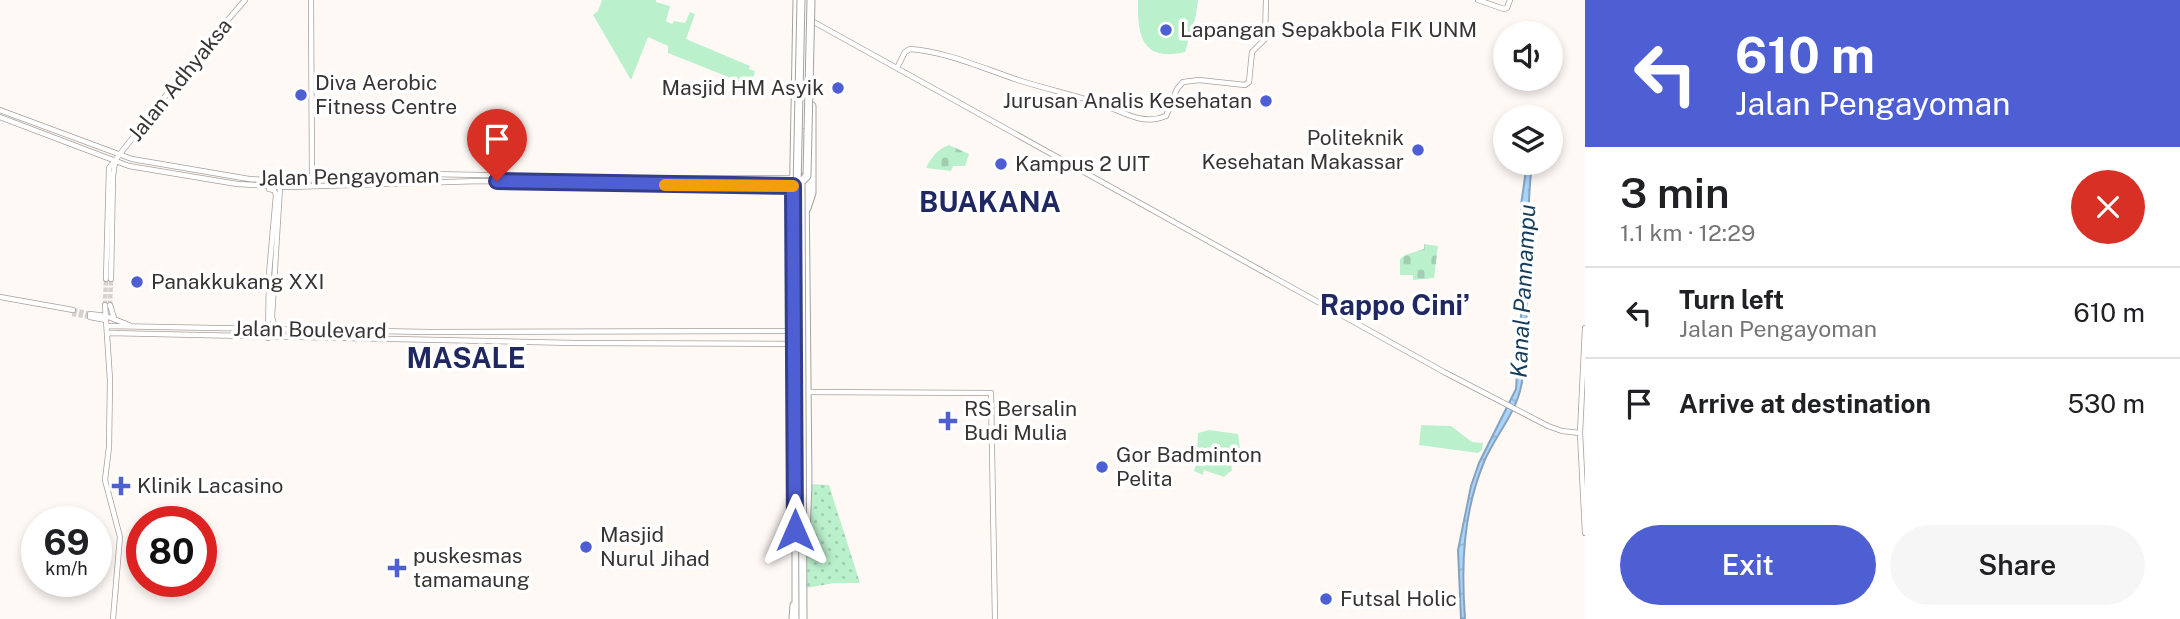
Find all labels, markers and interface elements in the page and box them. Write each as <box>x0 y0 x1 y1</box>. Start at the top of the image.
street label: Jalan Adhyaksa <box>123 13 237 146</box>
place label: Lapangan Sepakbola FIK UNM <box>1180 17 1477 42</box>
map controls <box>1493 21 1563 175</box>
button: sound <box>1493 21 1563 91</box>
marker: Lapangan Sepakbola FIK UNM <box>1158 22 1174 38</box>
text: 610 m <box>1735 26 1875 84</box>
icon: left <box>1620 28 1711 119</box>
place label: Diva Aerobic Fitness Centre <box>315 70 457 119</box>
place label: Masjid HM Asyik <box>662 75 824 100</box>
marker: Masjid HM Asyik <box>830 80 846 96</box>
text: Jalan Pengayoman <box>1735 85 2011 122</box>
marker: Diva Aerobic Fitness Centre <box>293 87 309 103</box>
place label: Jurusan Analis Kesehatan <box>1003 88 1252 113</box>
marker: Jurusan Analis Kesehatan <box>1258 93 1274 109</box>
button: layers <box>1493 105 1563 175</box>
pin <box>467 109 527 181</box>
icon: arrive <box>478 120 516 158</box>
place label: Politeknik Kesehatan Makassar <box>1202 125 1404 174</box>
marker: Politeknik Kesehatan Makassar <box>1410 142 1426 158</box>
place label: Kampus 2 UIT <box>1015 151 1150 176</box>
marker: Kampus 2 UIT <box>993 156 1009 172</box>
street label: Jalan Pengayoman <box>258 162 440 191</box>
text: 3 min <box>1620 168 1730 217</box>
button: close <box>2071 170 2145 244</box>
district label: BUAKANA <box>919 185 1061 218</box>
water label: Kanal Pannampu <box>1504 203 1541 378</box>
text: 1.1 km · 12:29 <box>1620 219 1755 246</box>
place label: Panakkukang XXI <box>151 269 324 294</box>
marker: Panakkukang XXI <box>129 274 145 290</box>
text: Turn left <box>1679 284 1784 315</box>
district label: Rappo Ciniʼ <box>1320 288 1470 321</box>
icon: left <box>1620 294 1658 332</box>
text: 610 m <box>2074 297 2145 328</box>
text: Jalan Pengayoman <box>1679 315 1877 342</box>
street label: Jalan Boulevard <box>233 316 387 343</box>
district label: MASALE <box>407 341 525 374</box>
icon: arrive <box>1620 385 1658 423</box>
text: Arrive at destination <box>1679 388 1931 419</box>
text: 530 m <box>2067 388 2145 419</box>
place label: RS Bersalin Budi Mulia <box>964 396 1077 445</box>
marker: RS Bersalin Budi Mulia <box>938 411 958 431</box>
place label: Gor Badminton Pelita <box>1116 442 1262 491</box>
marker: Gor Badminton Pelita <box>1094 459 1110 475</box>
place label: Klinik Lacasino <box>137 473 283 498</box>
marker: Klinik Lacasino <box>111 476 131 496</box>
position arrow <box>758 493 832 567</box>
speed limit sign: 80 <box>126 506 217 597</box>
text: 69 <box>43 522 90 563</box>
place label: Masjid Nurul Jihad <box>600 522 710 571</box>
button: Exit <box>1620 525 1876 605</box>
button: Share <box>1890 525 2145 605</box>
marker: Masjid Nurul Jihad <box>578 539 594 555</box>
place label: puskesmas tamamaung <box>413 543 530 592</box>
text: km/h <box>45 558 88 579</box>
marker: puskesmas tamamaung <box>387 558 407 578</box>
place label: Futsal Holic <box>1340 586 1457 611</box>
marker: Futsal Holic <box>1318 591 1334 607</box>

